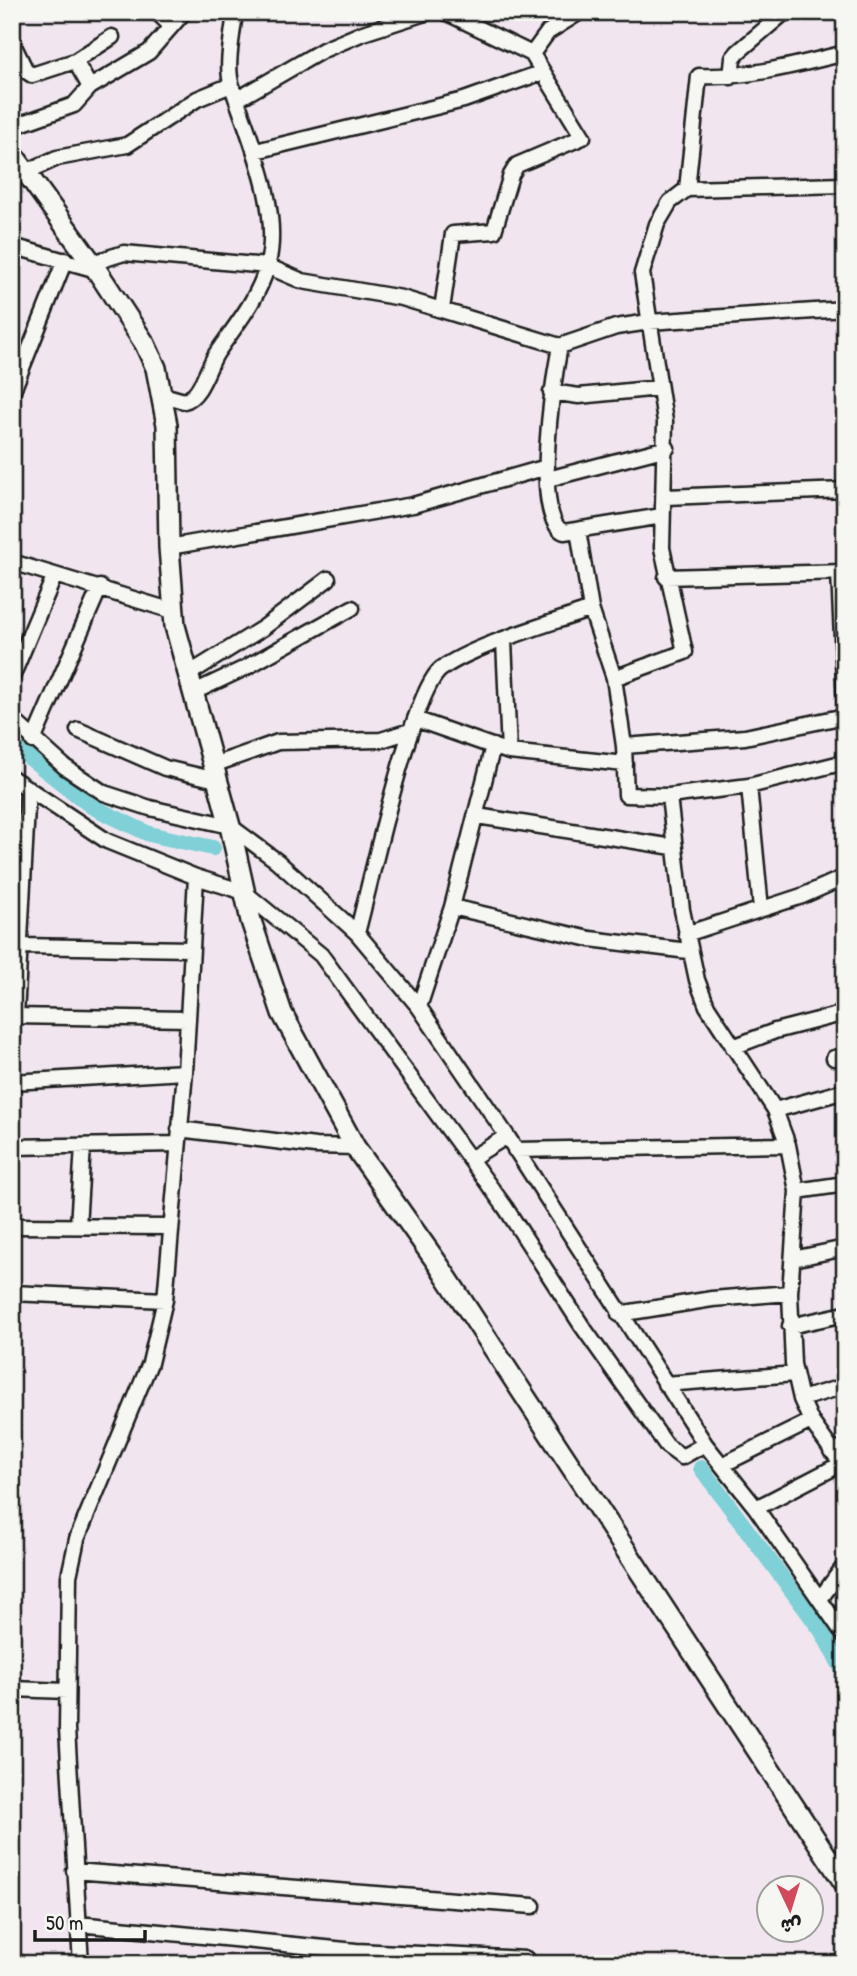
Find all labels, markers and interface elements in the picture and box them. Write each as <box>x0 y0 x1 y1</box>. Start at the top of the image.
north arrow <box>756 1874 826 1944</box>
scale bar <box>35 1899 145 1943</box>
text: 50 m <box>46 1908 83 1937</box>
text: ش <box>780 1912 803 1940</box>

